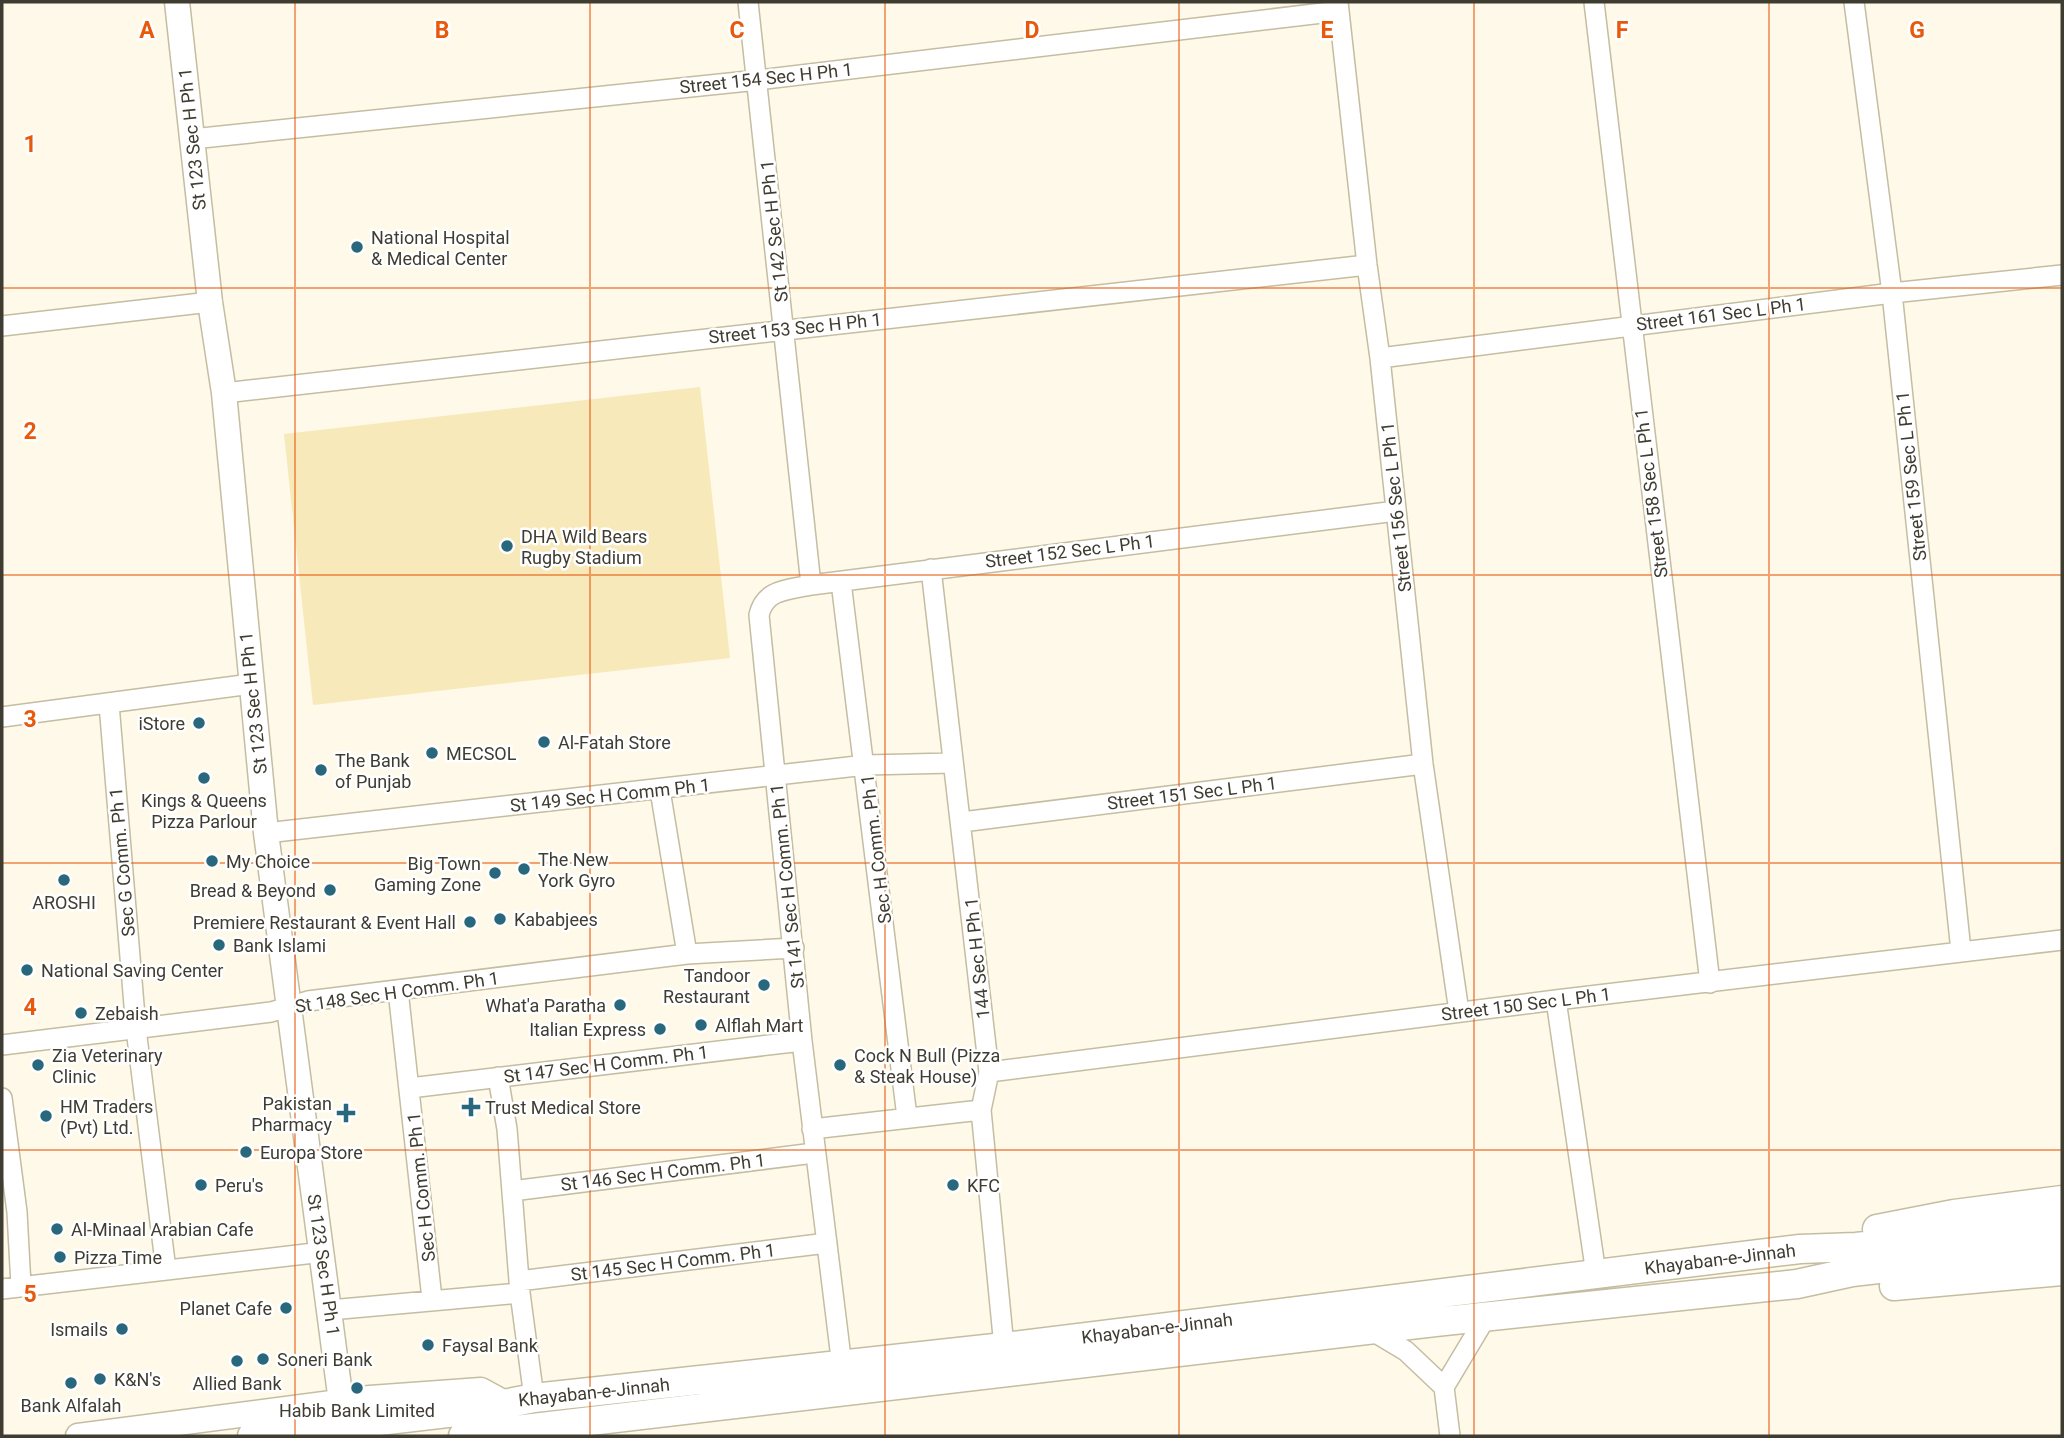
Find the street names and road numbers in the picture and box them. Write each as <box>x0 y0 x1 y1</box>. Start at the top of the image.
street label: Street 154 Sec H Ph 1 <box>678 58 854 98</box>
street label: St 123 Sec H Ph 1 <box>174 67 210 211</box>
street label: St 142 Sec H Ph 1 <box>756 159 792 303</box>
street label: Street 161 Sec L Ph 1 <box>1635 293 1807 335</box>
street label: Street 153 Sec H Ph 1 <box>707 308 883 348</box>
street label: Street 159 Sec L Ph 1 <box>1892 390 1930 562</box>
street label: Street 158 Sec L Ph 1 <box>1630 407 1672 579</box>
street label: Street 156 Sec L Ph 1 <box>1377 421 1415 593</box>
street label: Street 152 Sec L Ph 1 <box>984 530 1156 572</box>
street label: St 123 Sec H Ph 1 <box>235 631 271 775</box>
street label: Street 151 Sec L Ph 1 <box>1106 772 1278 814</box>
street label: Sec H Comm. Ph 1 <box>856 773 896 925</box>
street label: St 149 Sec H Comm Ph 1 <box>509 774 711 816</box>
street label: St 141 Sec H Comm. Ph 1 <box>766 783 808 989</box>
street label: Sec G Comm. Ph 1 <box>105 787 139 937</box>
street label: 144 Sec H Ph 1 <box>960 896 994 1020</box>
street label: St 148 Sec H Comm. Ph 1 <box>294 967 500 1017</box>
street label: Street 150 Sec L Ph 1 <box>1440 983 1612 1025</box>
street label: St 147 Sec H Comm. Ph 1 <box>503 1041 709 1087</box>
street label: Sec H Comm. Ph 1 <box>403 1111 439 1263</box>
street label: St 146 Sec H Comm. Ph 1 <box>560 1149 766 1195</box>
street label: St 123 Sec H Ph 1 <box>304 1193 344 1337</box>
street label: St 145 Sec H Comm. Ph 1 <box>570 1239 776 1285</box>
street label: Khayaban-e-Jinnah <box>1643 1239 1797 1279</box>
street label: Khayaban-e-Jinnah <box>1080 1308 1234 1348</box>
street label: Khayaban-e-Jinnah <box>517 1374 671 1410</box>

